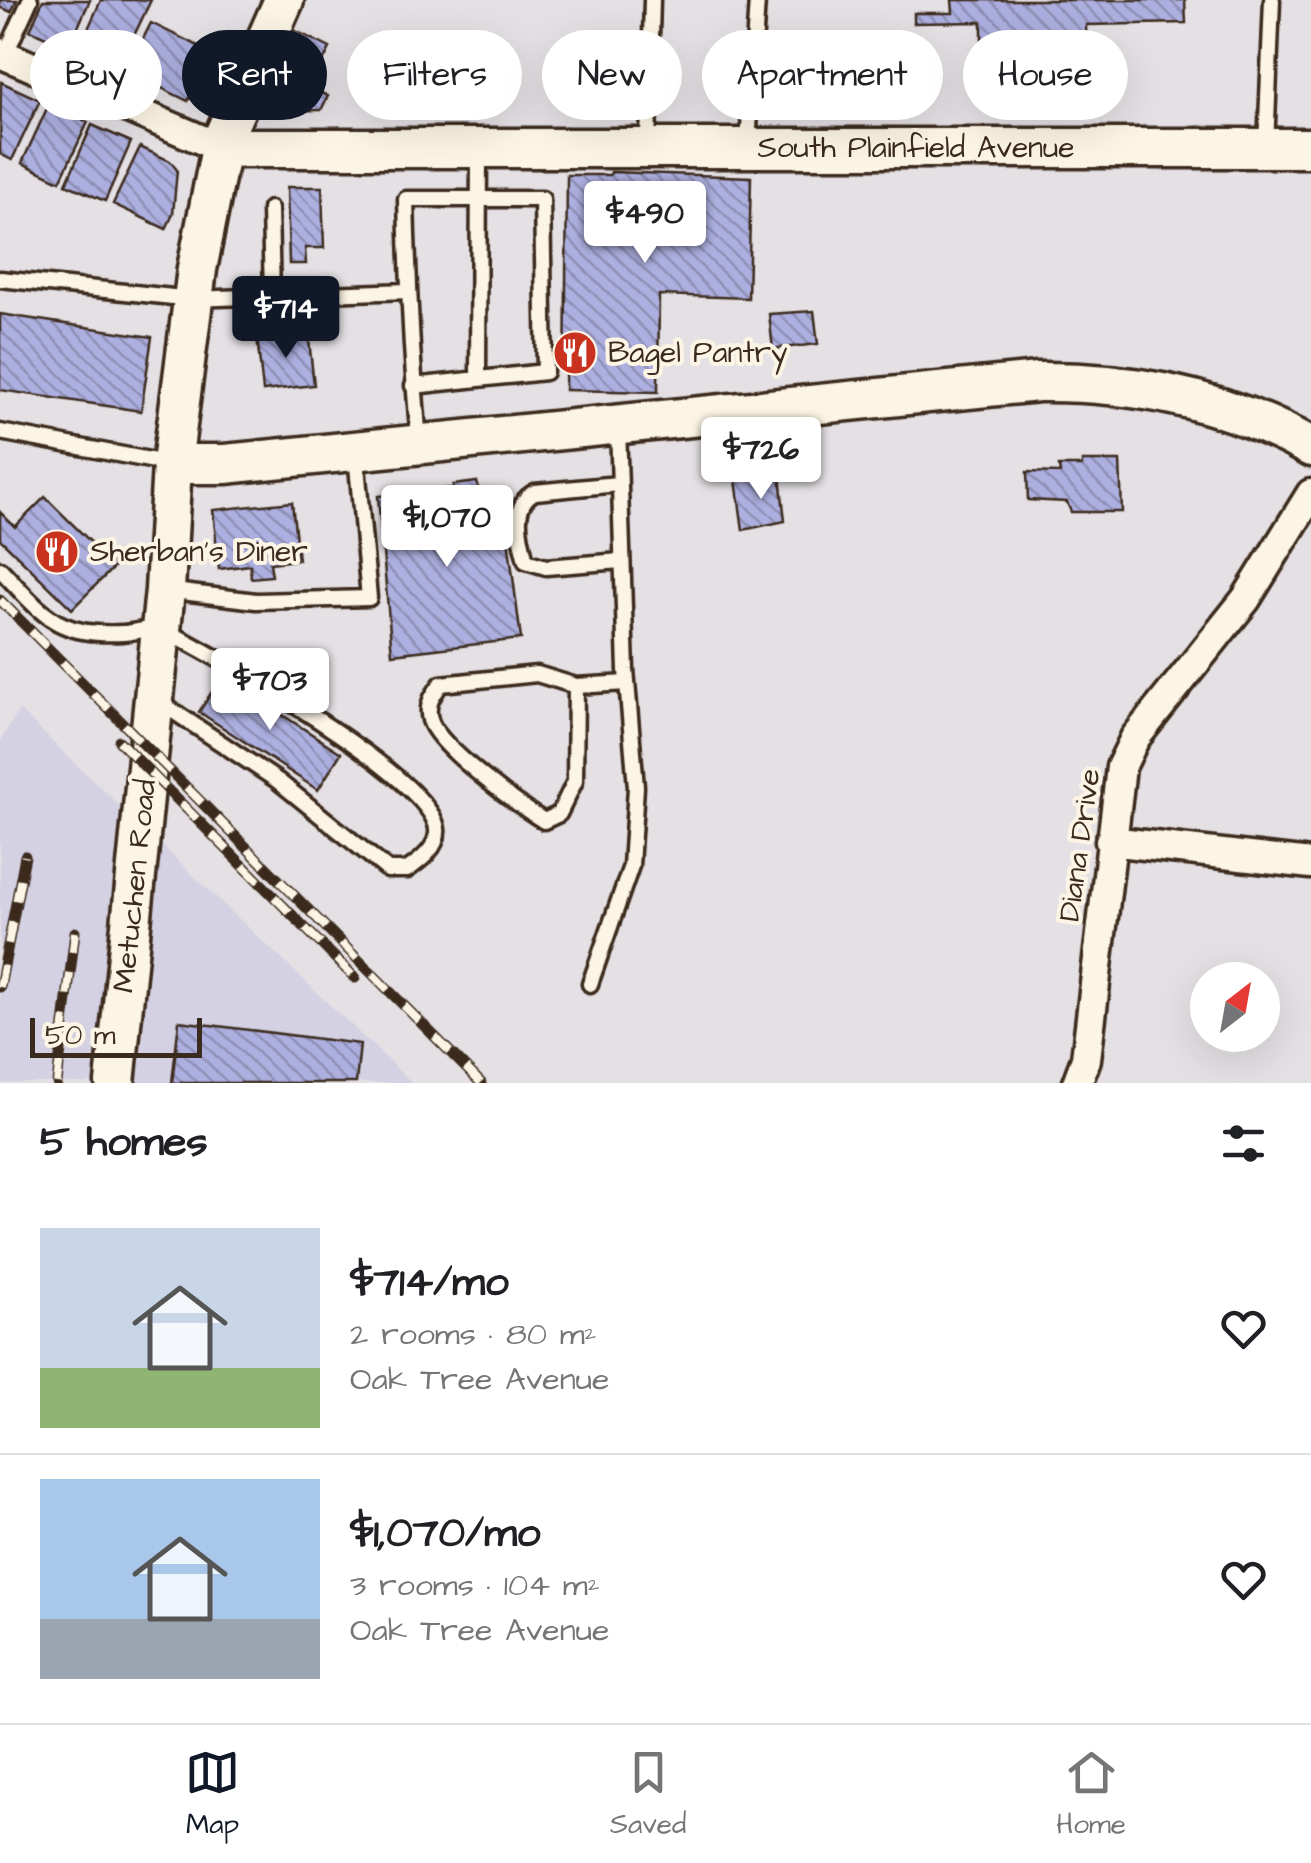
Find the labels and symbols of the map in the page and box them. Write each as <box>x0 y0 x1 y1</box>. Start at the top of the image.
street label: South Plainfield Avenue <box>757 127 1075 169</box>
pin: $490 <box>586 181 704 266</box>
pin: $714 <box>227 276 345 361</box>
restaurant icon: Bagel Pantry <box>552 330 598 376</box>
place label: Bagel Pantry <box>608 332 788 375</box>
pin: $726 <box>702 417 820 502</box>
pin: $1,070 <box>366 485 528 570</box>
restaurant icon: Sherban's Diner <box>34 529 80 575</box>
place label: Sherban's Diner <box>90 531 308 573</box>
pin: $703 <box>211 648 329 733</box>
street label: Diana Drive <box>1048 766 1112 924</box>
street label: Metuchen Road <box>103 777 167 995</box>
north arrow <box>1190 962 1280 1052</box>
scale bar <box>30 1013 202 1058</box>

